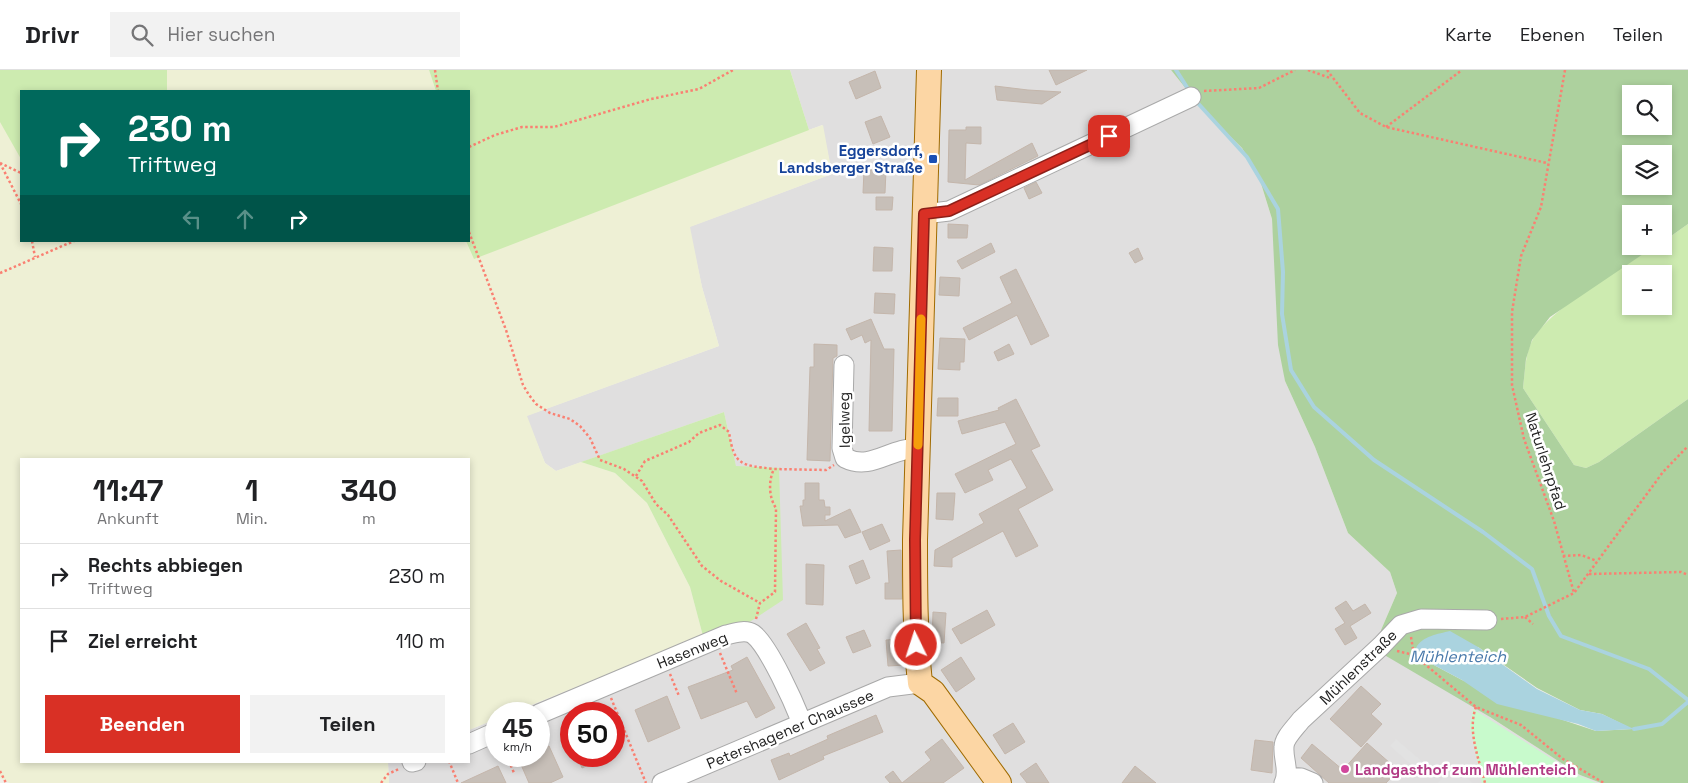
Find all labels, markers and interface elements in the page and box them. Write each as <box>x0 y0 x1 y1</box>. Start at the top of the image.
search box <box>110 12 460 57</box>
text: Drivr <box>25 19 80 50</box>
icon: search <box>128 21 156 49</box>
text: Hier suchen <box>168 22 276 47</box>
text: Karte <box>1445 23 1492 46</box>
text: Ebenen <box>1520 23 1585 46</box>
text: Teilen <box>1613 23 1663 46</box>
map controls <box>1622 85 1672 315</box>
button: search <box>1622 85 1672 135</box>
text: 230 m <box>128 107 232 151</box>
icon: right <box>45 110 110 175</box>
pin <box>1088 115 1130 157</box>
icon: arrive <box>1095 122 1123 150</box>
place label: Eggersdorf, Landsberger Straße <box>779 141 923 177</box>
button: layers <box>1622 145 1672 195</box>
text: Triftweg <box>128 150 217 178</box>
marker: Eggersdorf, Landsberger Straße <box>927 153 939 165</box>
icon: left <box>178 205 206 233</box>
icon: ahead <box>231 205 259 233</box>
icon: right <box>284 205 312 233</box>
button: + <box>1622 205 1672 255</box>
button: − <box>1622 265 1672 315</box>
street label: Igelweg <box>834 392 854 448</box>
street label: Naturlehrpfad <box>1521 410 1571 512</box>
text: 11:47 <box>93 471 163 510</box>
text: 1 <box>245 471 259 510</box>
text: 340 <box>340 471 397 510</box>
text: Ankunft <box>97 508 159 529</box>
text: Min. <box>236 508 268 529</box>
text: m <box>362 508 376 529</box>
text: Rechts abbiegen <box>88 553 243 578</box>
icon: right <box>45 562 73 590</box>
text: 230 m <box>389 564 445 589</box>
text: Triftweg <box>88 578 153 599</box>
position arrow <box>889 618 941 670</box>
street label: Mühlenstraße <box>1315 625 1401 709</box>
icon: arrive <box>45 627 73 655</box>
street label: Hasenweg <box>654 627 730 673</box>
text: Ziel erreicht <box>88 629 198 654</box>
text: 110 m <box>396 629 445 654</box>
water label: Mühlenteich <box>1410 646 1507 667</box>
street label: Petershagener Chaussee <box>703 685 877 773</box>
button: Beenden <box>45 695 240 753</box>
button: Teilen <box>250 695 445 753</box>
speed limit sign: 50 <box>560 702 625 767</box>
text: 45 <box>502 712 533 744</box>
text: km/h <box>503 739 532 755</box>
place label: Landgasthof zum Mühlenteich <box>1355 760 1576 779</box>
marker: Landgasthof zum Mühlenteich <box>1339 763 1351 775</box>

